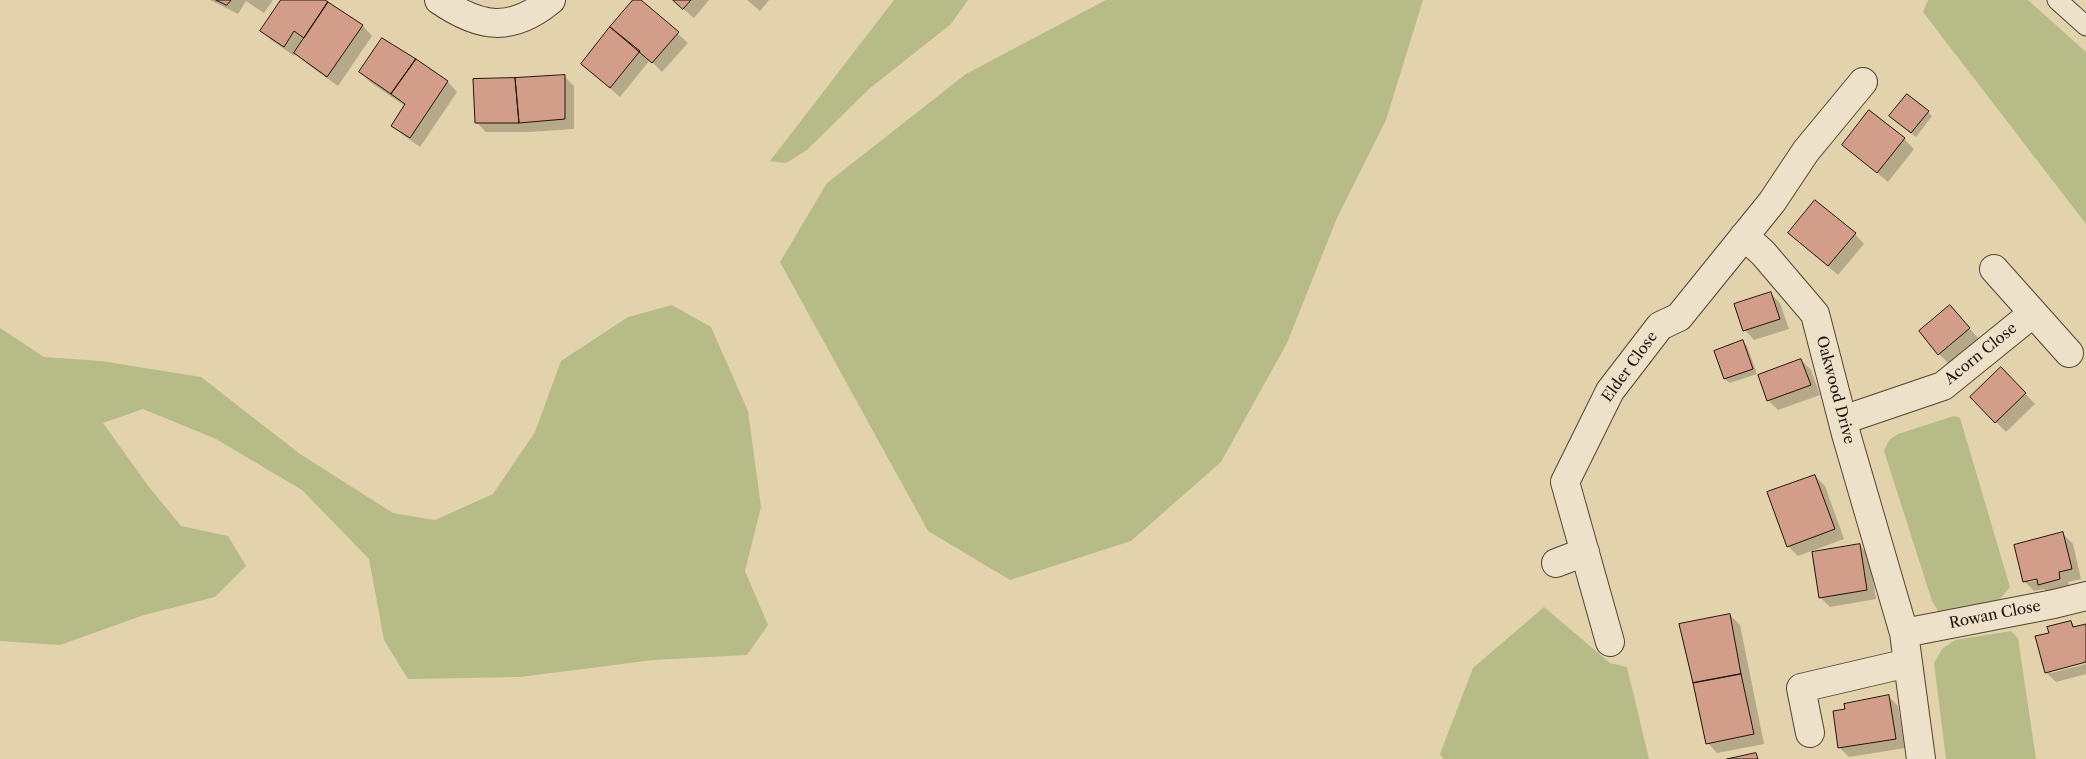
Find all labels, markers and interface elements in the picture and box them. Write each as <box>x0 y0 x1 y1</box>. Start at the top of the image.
street label: Acorn Close <box>1941 319 2021 389</box>
street label: Elder Close <box>1598 328 1662 406</box>
street label: Oakwood Drive <box>1812 334 1858 446</box>
street label: Rowan Close <box>1948 597 2042 633</box>

